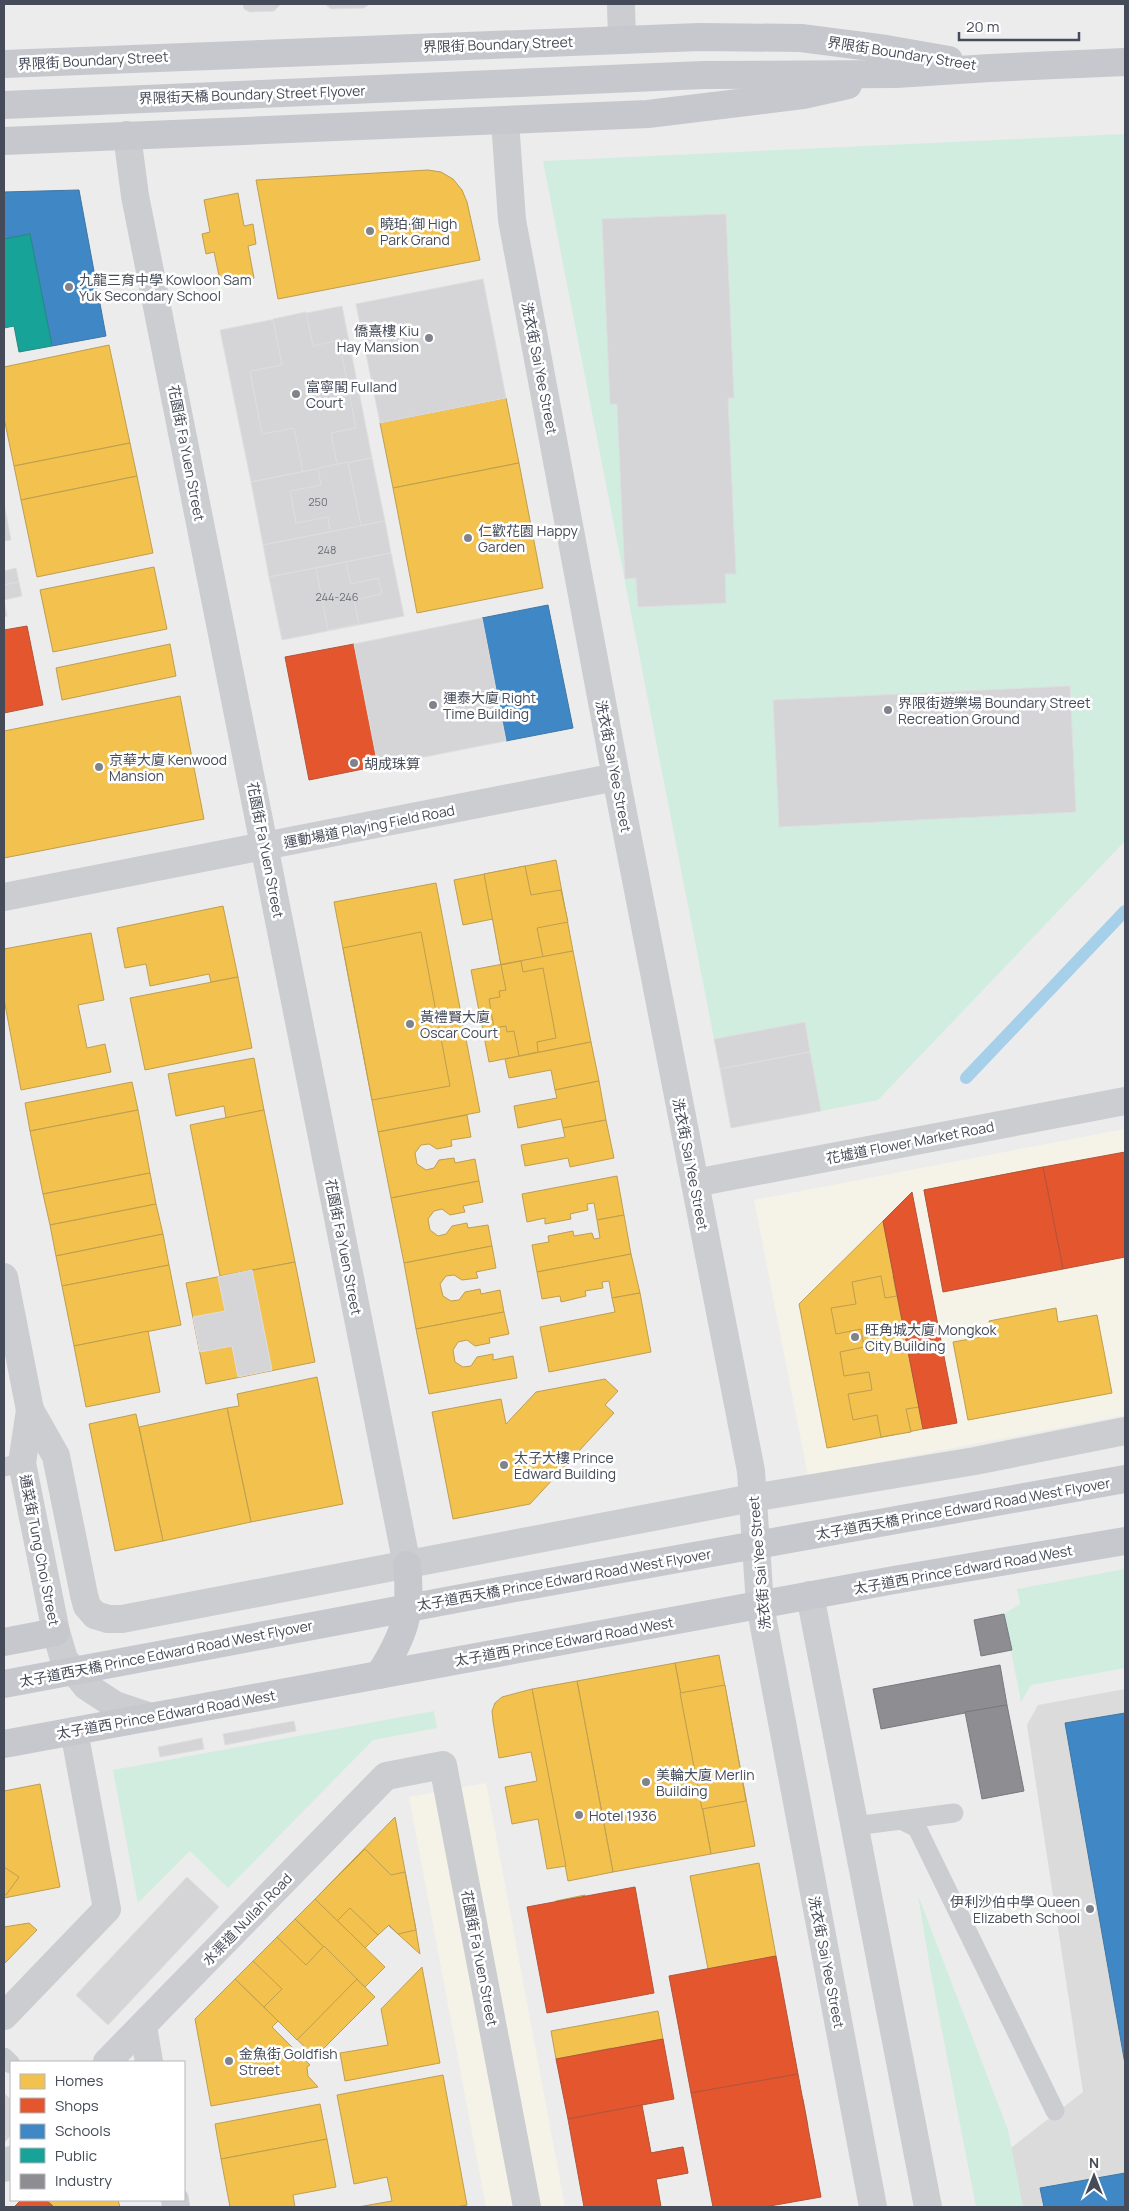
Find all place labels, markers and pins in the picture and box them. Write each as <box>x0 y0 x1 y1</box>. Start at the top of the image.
place label: 曉珀·御 High Park Grand <box>380 214 457 249</box>
marker: 曉珀·御 High Park Grand <box>364 225 376 237</box>
place label: 九龍三育中學 Kowloon Sam Yuk Secondary School <box>79 270 252 305</box>
marker: 九龍三育中學 Kowloon Sam Yuk Secondary School <box>63 281 75 293</box>
place label: 僑熹樓 Kiu Hay Mansion <box>337 321 419 356</box>
marker: 僑熹樓 Kiu Hay Mansion <box>423 332 435 344</box>
place label: 富寧閣 Fulland Court <box>306 377 397 412</box>
marker: 富寧閣 Fulland Court <box>290 388 302 400</box>
place label: 仁歡花園 Happy Garden <box>478 521 578 556</box>
marker: 仁歡花園 Happy Garden <box>462 532 474 544</box>
place label: 運泰大廈 Right Time Building <box>443 688 536 723</box>
place label: 界限街遊樂場 Boundary Street Recreation Ground <box>898 693 1091 728</box>
marker: 運泰大廈 Right Time Building <box>427 699 439 711</box>
marker: 界限街遊樂場 Boundary Street Recreation Ground <box>882 704 894 716</box>
place label: 京華大廈 Kenwood Mansion <box>109 750 227 785</box>
place label: 胡成珠算 <box>364 754 420 773</box>
marker: 胡成珠算 <box>348 757 360 769</box>
marker: 京華大廈 Kenwood Mansion <box>93 761 105 773</box>
place label: 黃禮賢大廈 Oscar Court <box>420 1007 498 1042</box>
marker: 黃禮賢大廈 Oscar Court <box>404 1018 416 1030</box>
place label: 旺角城大廈 Mongkok City Building <box>865 1320 998 1355</box>
marker: 旺角城大廈 Mongkok City Building <box>849 1331 861 1343</box>
place label: 太子大樓 Prince Edward Building <box>514 1448 616 1483</box>
marker: 太子大樓 Prince Edward Building <box>498 1459 510 1471</box>
place label: 美輪大廈 Merlin Building <box>656 1765 755 1800</box>
marker: 美輪大廈 Merlin Building <box>640 1776 652 1788</box>
place label: Hotel 1936 <box>589 1806 657 1825</box>
marker: Hotel 1936 <box>573 1809 585 1821</box>
place label: 伊利沙伯中學 Queen Elizabeth School <box>950 1892 1080 1927</box>
marker: 伊利沙伯中學 Queen Elizabeth School <box>1084 1903 1096 1915</box>
place label: 金魚街 Goldfish Street <box>239 2044 338 2079</box>
marker: 金魚街 Goldfish Street <box>223 2055 235 2067</box>

